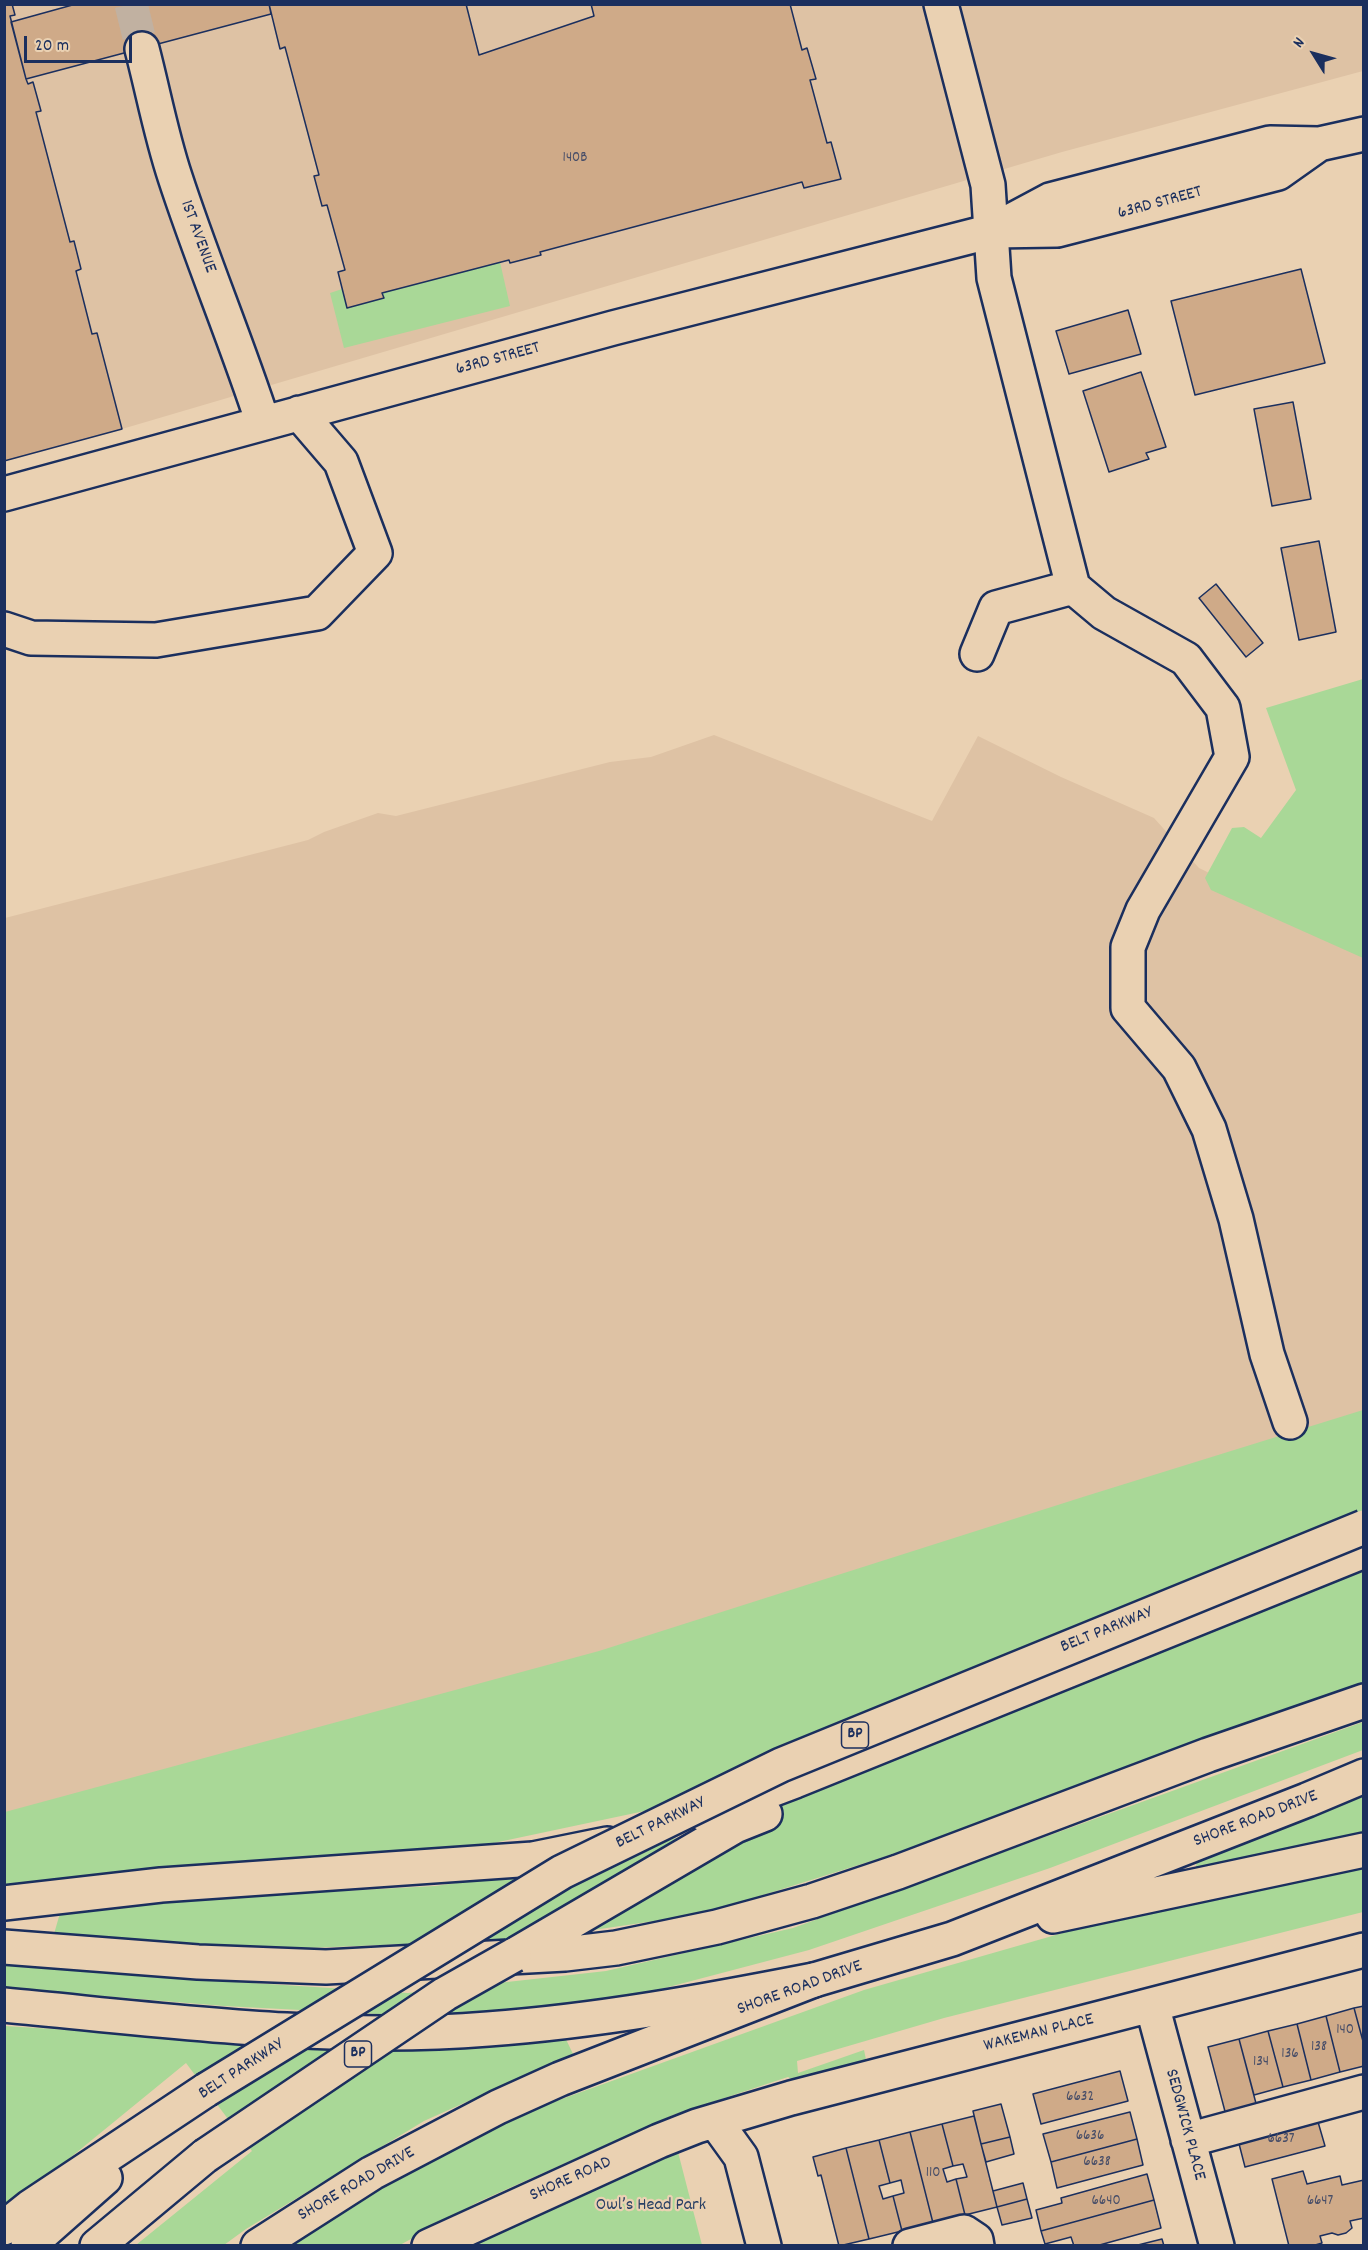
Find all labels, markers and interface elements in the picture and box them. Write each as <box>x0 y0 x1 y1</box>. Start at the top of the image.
scale bar <box>27 24 135 62</box>
north arrow <box>1284 24 1344 84</box>
text: N <box>1288 33 1311 53</box>
text: 20 m <box>35 34 69 59</box>
house number: 140B <box>563 150 587 168</box>
street label: 63RD STREET <box>1115 182 1205 226</box>
street label: 1ST AVENUE <box>174 198 220 276</box>
street label: 63RD STREET <box>453 338 543 382</box>
street label: BELT PARKWAY <box>1058 1603 1156 1659</box>
road number: BP <box>842 1722 868 1748</box>
street label: SHORE ROAD DRIVE <box>1191 1786 1321 1854</box>
street label: BELT PARKWAY <box>613 1793 709 1855</box>
street label: SHORE ROAD DRIVE <box>735 1956 865 2022</box>
street label: WAKEMAN PLACE <box>982 2010 1096 2058</box>
house number: 140 <box>1336 2022 1354 2040</box>
street label: BELT PARKWAY <box>195 2034 289 2106</box>
house number: 138 <box>1311 2039 1327 2057</box>
road number: BP <box>344 2041 372 2067</box>
house number: 136 <box>1281 2046 1299 2064</box>
house number: 134 <box>1253 2054 1269 2072</box>
street label: SEDGWICK PLACE <box>1159 2067 1209 2183</box>
house number: 6632 <box>1066 2089 1094 2107</box>
house number: 6636 <box>1076 2128 1104 2146</box>
house number: 6637 <box>1267 2131 1295 2149</box>
street label: SHORE ROAD DRIVE <box>295 2143 419 2227</box>
street label: SHORE ROAD <box>527 2152 615 2208</box>
house number: 6638 <box>1083 2154 1111 2172</box>
house number: 110 <box>926 2165 940 2183</box>
house number: 6640 <box>1091 2193 1121 2211</box>
house number: 6647 <box>1307 2193 1333 2211</box>
park label: Owl’s Head Park <box>596 2196 706 2218</box>

